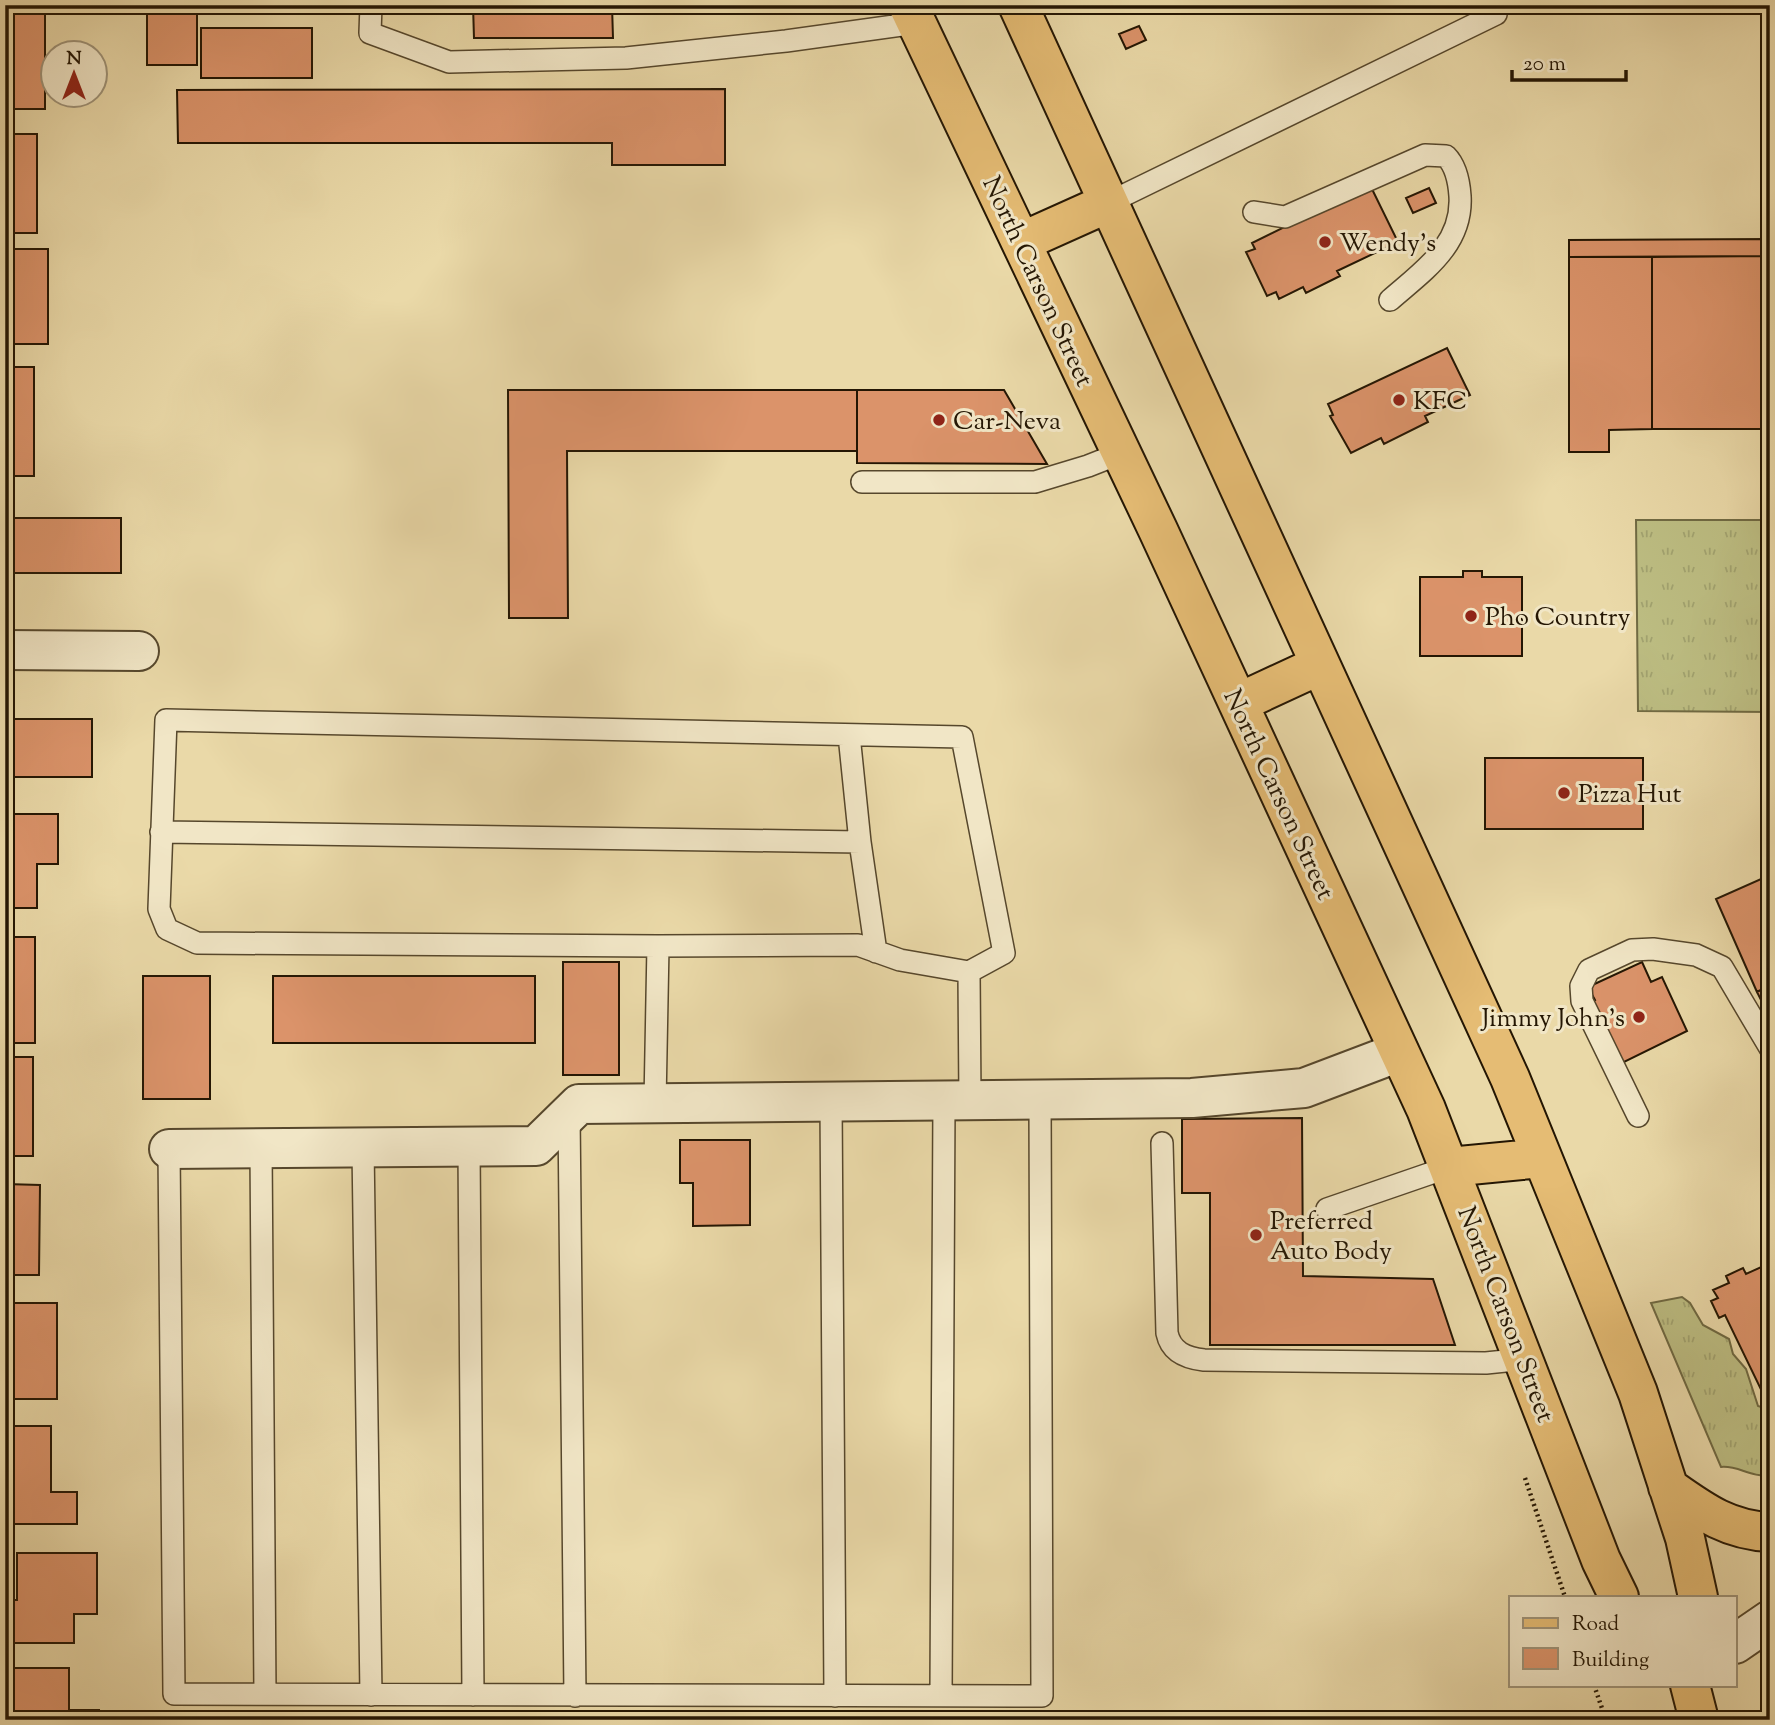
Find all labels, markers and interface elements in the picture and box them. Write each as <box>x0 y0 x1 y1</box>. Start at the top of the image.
north arrow <box>38 38 108 108</box>
scale bar <box>1512 38 1626 82</box>
text: N <box>66 46 82 73</box>
text: 20 m <box>1523 50 1566 80</box>
street label: North Carson Street <box>972 171 1102 394</box>
place label: Wendy's <box>1339 226 1436 263</box>
marker: Wendy's <box>1317 234 1333 250</box>
place label: KFC <box>1413 384 1467 421</box>
marker: KFC <box>1391 392 1407 408</box>
place label: Car-Neva <box>953 404 1061 441</box>
marker: Car-Neva <box>931 412 947 428</box>
place label: Pho Country <box>1485 600 1631 637</box>
marker: Pho Country <box>1463 608 1479 624</box>
street label: North Carson Street <box>1213 684 1343 907</box>
place label: Pizza Hut <box>1578 777 1681 814</box>
marker: Pizza Hut <box>1556 785 1572 801</box>
place label: Jimmy John's <box>1480 1001 1625 1038</box>
marker: Jimmy John's <box>1631 1009 1647 1025</box>
street label: North Carson Street <box>1446 1202 1563 1428</box>
place label: Preferred Auto Body <box>1270 1204 1392 1271</box>
marker: Preferred Auto Body <box>1248 1227 1264 1243</box>
legend <box>1509 1596 1736 1686</box>
text: Road <box>1572 1610 1619 1640</box>
text: Building <box>1572 1646 1649 1676</box>

